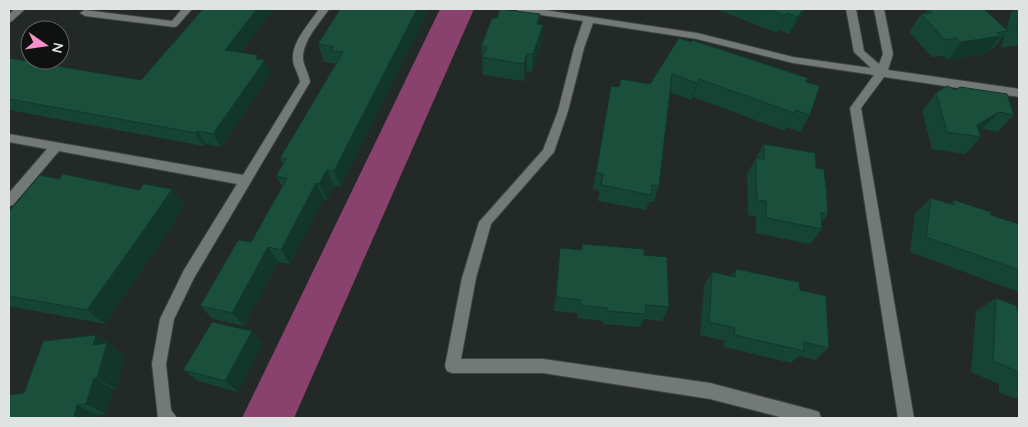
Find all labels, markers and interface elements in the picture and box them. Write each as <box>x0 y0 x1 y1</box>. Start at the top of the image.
north arrow <box>20 20 70 70</box>
text: N <box>48 41 68 55</box>

